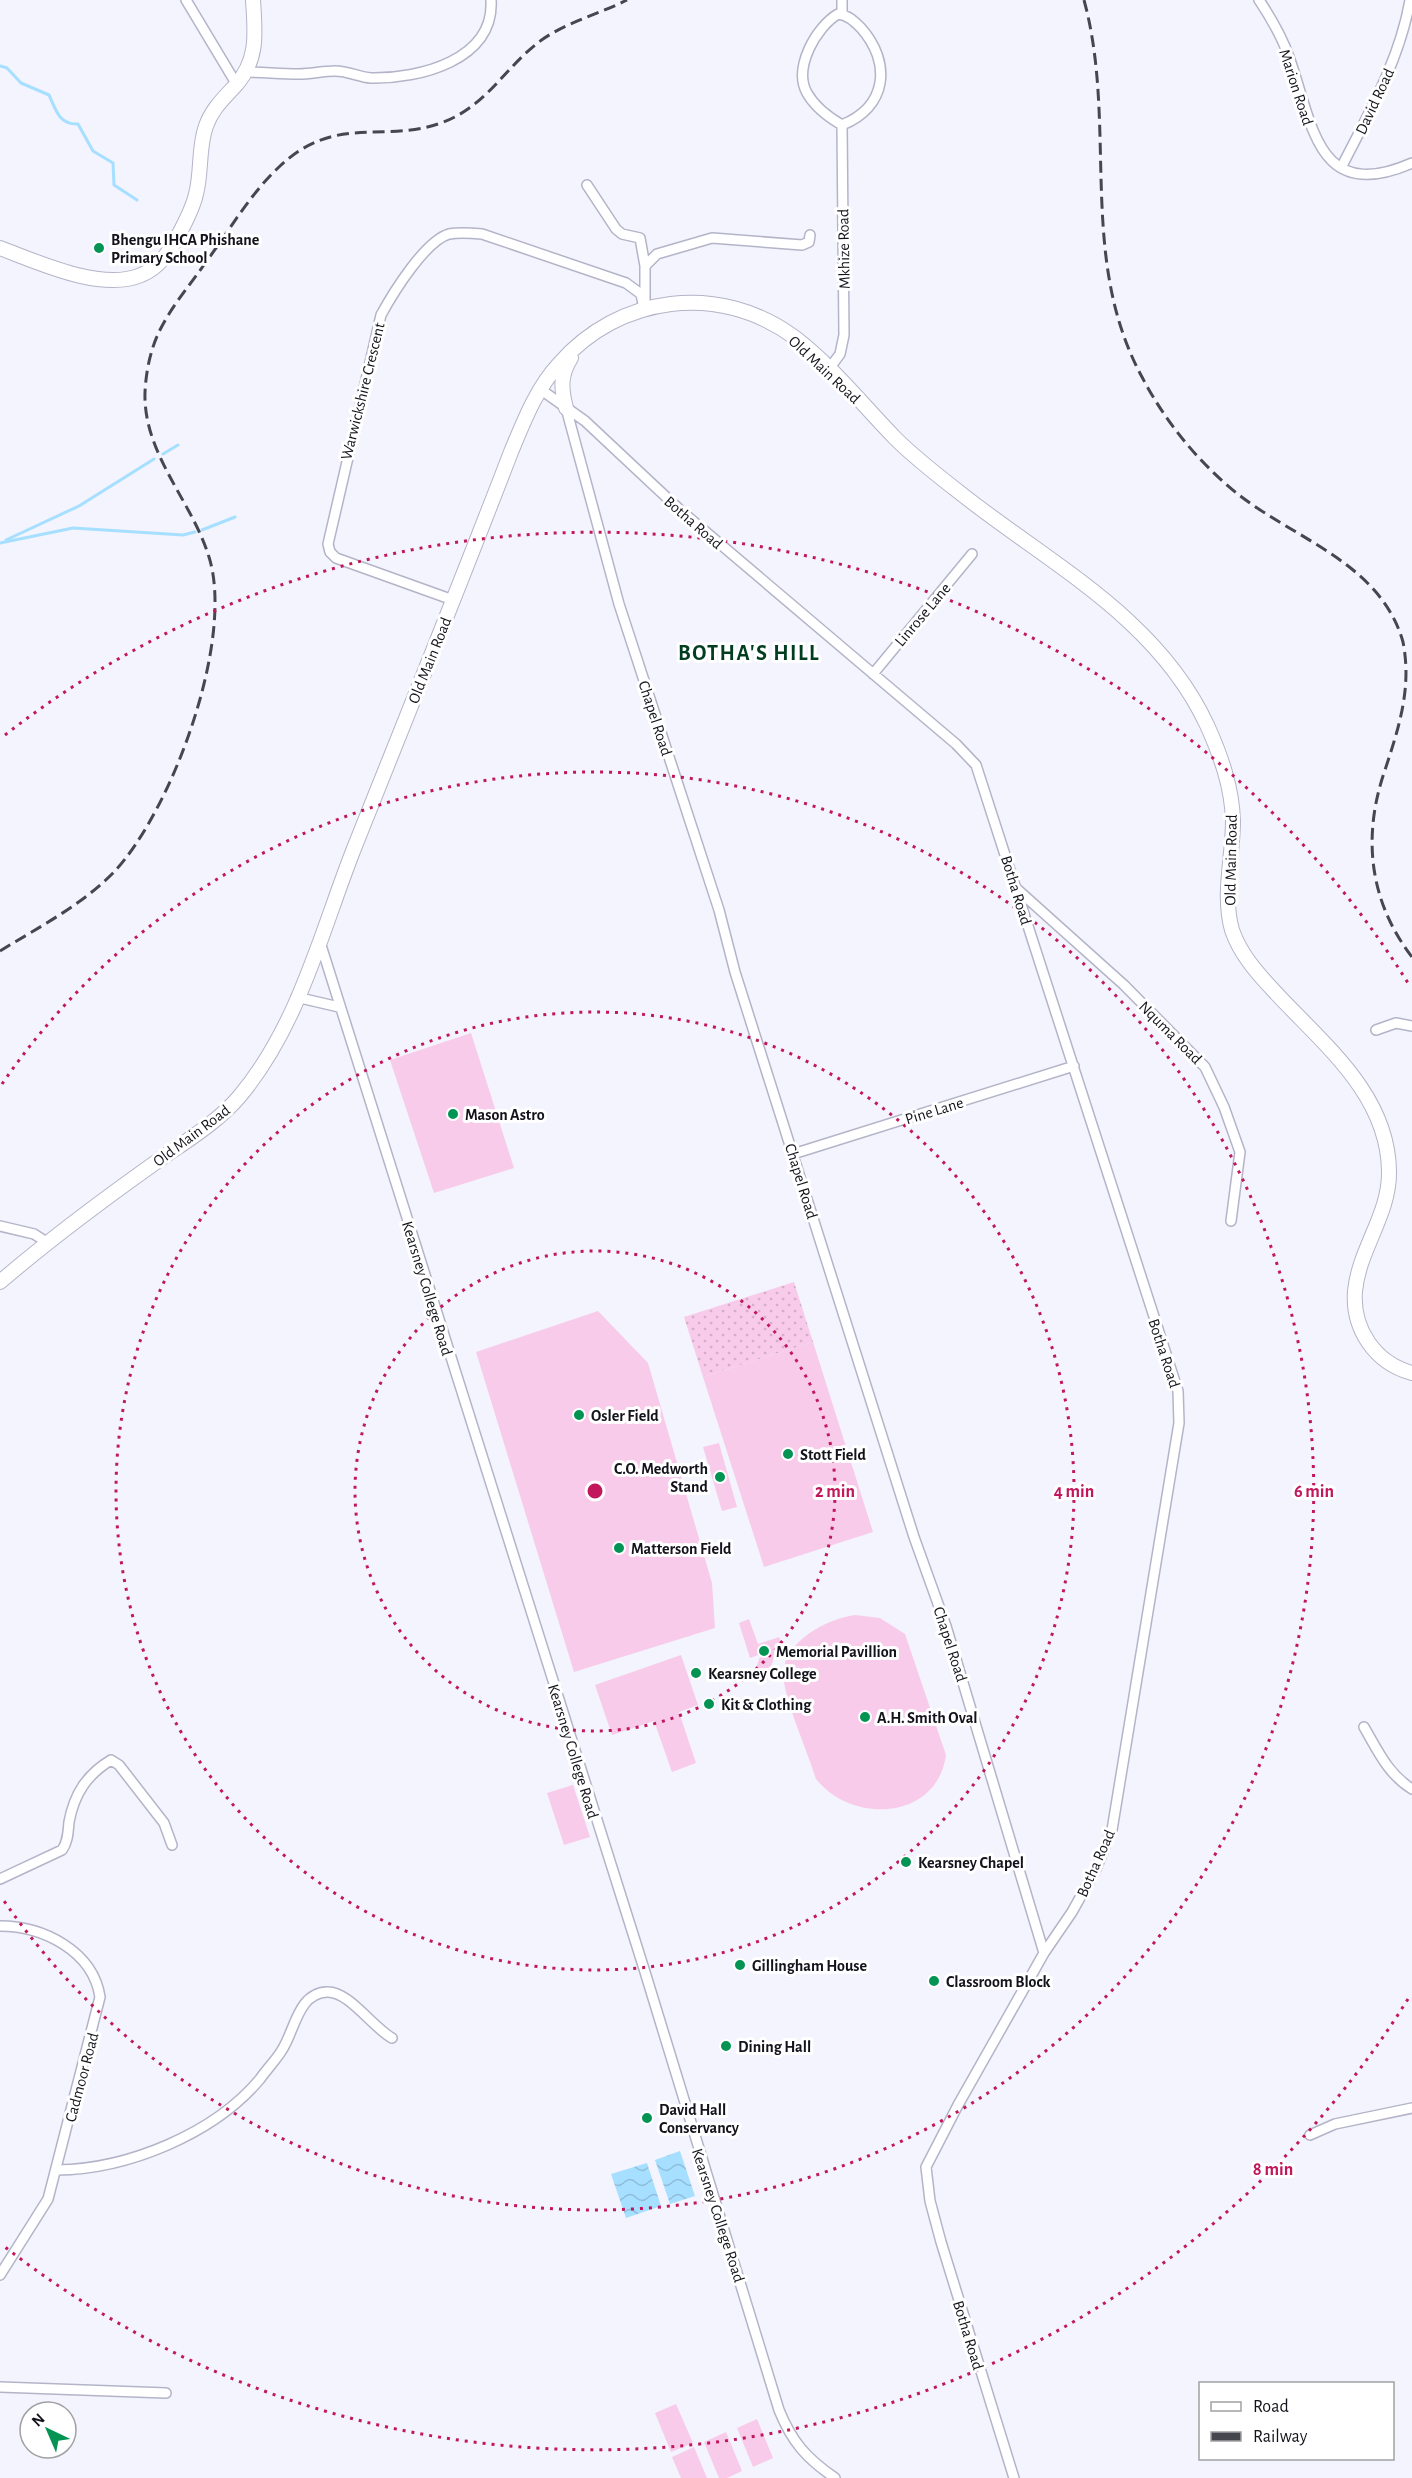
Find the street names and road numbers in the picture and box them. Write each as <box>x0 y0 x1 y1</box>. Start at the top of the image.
street label: Marion Road <box>1276 47 1316 127</box>
street label: David Road <box>1353 66 1397 137</box>
street label: Mkhize Road <box>835 209 853 289</box>
street label: Warwickshire Crescent <box>338 321 388 461</box>
street label: Old Main Road <box>785 333 863 407</box>
street label: Botha Road <box>661 493 726 552</box>
street label: Linrose Lane <box>892 580 954 649</box>
street label: Old Main Road <box>405 615 454 706</box>
street label: Chapel Road <box>635 679 675 758</box>
street label: Old Main Road <box>1222 814 1240 906</box>
street label: Botha Road <box>998 854 1034 927</box>
street label: Nquma Road <box>1136 998 1205 1067</box>
street label: Pine Lane <box>903 1095 965 1127</box>
street label: Old Main Road <box>150 1102 233 1170</box>
street label: Chapel Road <box>782 1142 820 1221</box>
street label: Kearsney College Road <box>398 1219 455 1358</box>
street label: Botha Road <box>1145 1317 1183 1390</box>
street label: Chapel Road <box>930 1605 970 1684</box>
street label: Kearsney College Road <box>544 1682 601 1821</box>
street label: Botha Road <box>1074 1827 1118 1899</box>
street label: Cadmoor Road <box>62 2031 102 2124</box>
street label: Kearsney College Road <box>688 2146 747 2285</box>
street label: Botha Road <box>950 2299 986 2372</box>

